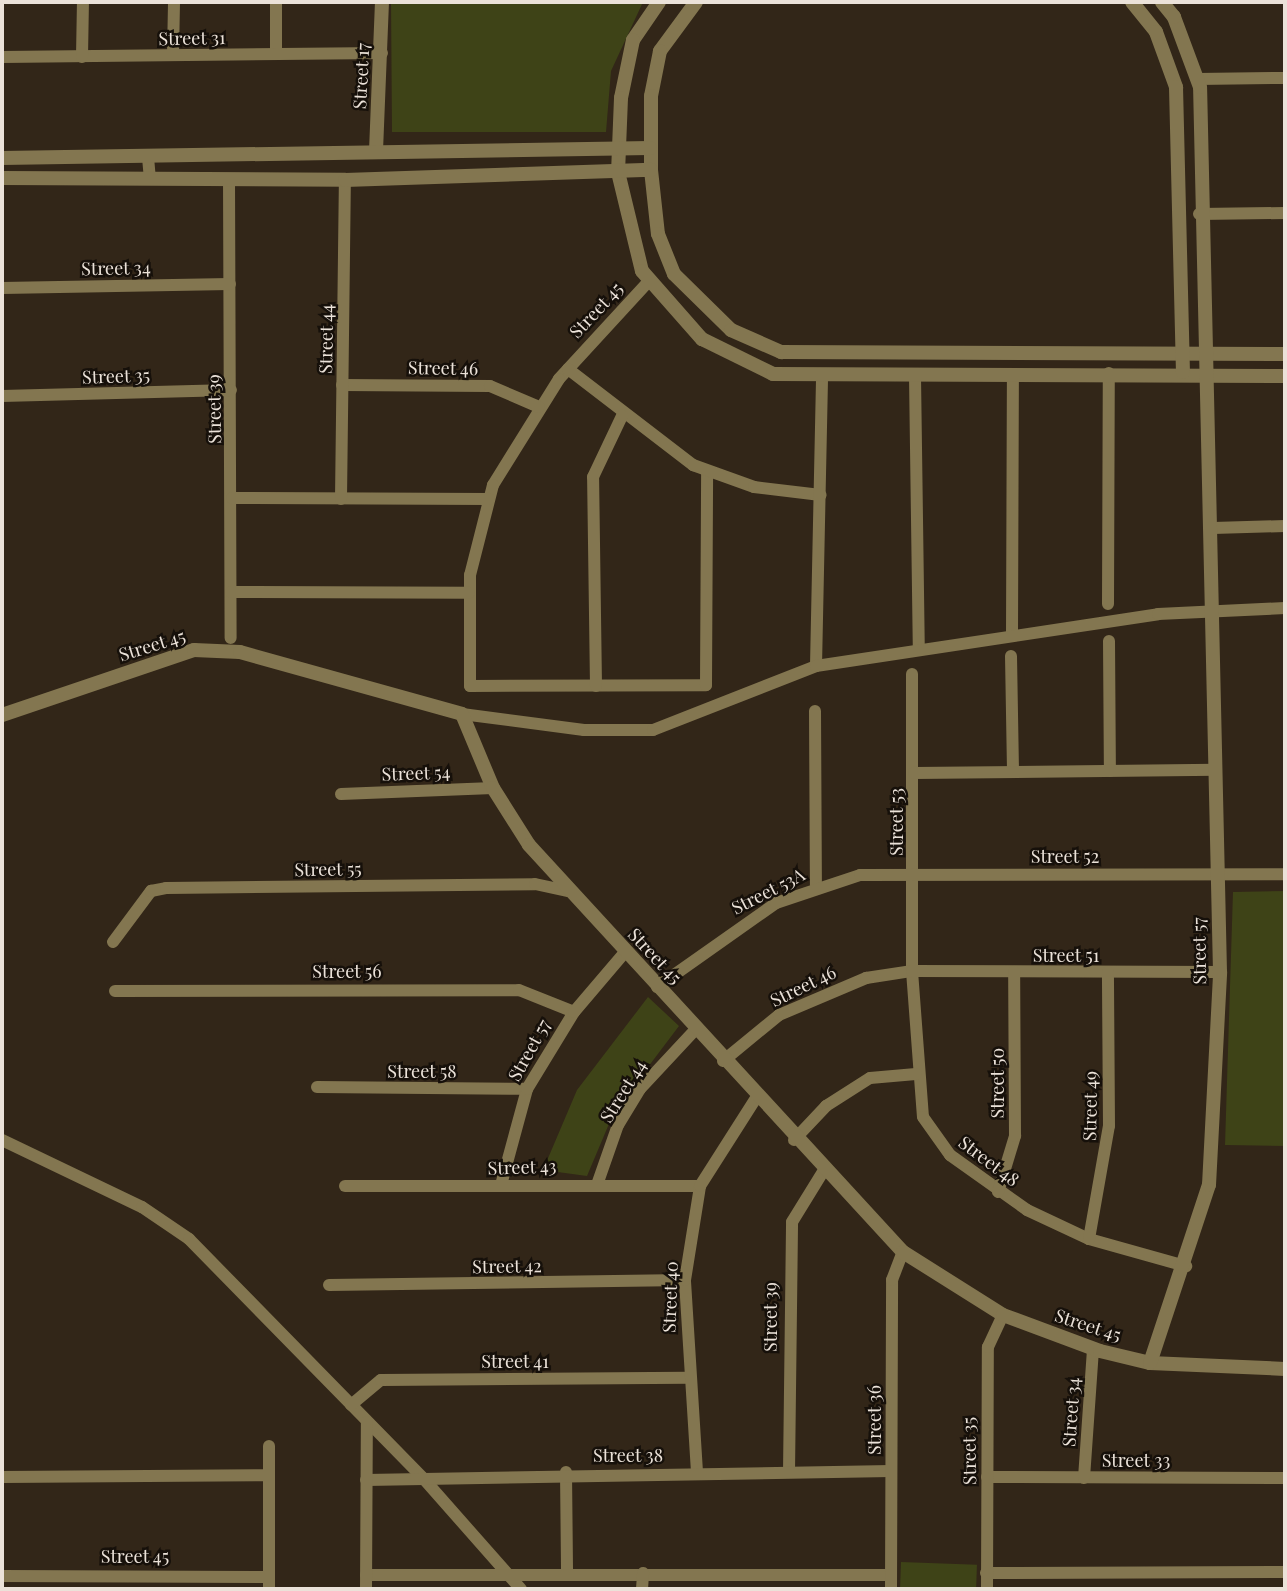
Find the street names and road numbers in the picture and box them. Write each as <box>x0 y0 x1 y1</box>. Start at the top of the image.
street label: Street 31 <box>158 27 226 49</box>
street label: Street 17 <box>348 42 374 110</box>
street label: Street 34 <box>81 257 151 279</box>
street label: Street 45 <box>565 277 627 343</box>
street label: Street 44 <box>315 304 337 374</box>
street label: Street 46 <box>407 357 479 379</box>
street label: Street 35 <box>81 364 151 388</box>
street label: Street 39 <box>203 374 225 444</box>
street label: Street 45 <box>116 625 188 665</box>
street label: Street 54 <box>381 761 451 785</box>
street label: Street 53 <box>885 788 907 856</box>
street label: Street 52 <box>1031 845 1099 867</box>
street label: Street 55 <box>294 858 362 880</box>
street label: Street 53A <box>728 863 808 919</box>
street label: Street 57 <box>1188 917 1210 985</box>
street label: Street 45 <box>624 923 686 989</box>
street label: Street 51 <box>1033 944 1099 966</box>
street label: Street 56 <box>312 960 382 982</box>
street label: Street 46 <box>766 961 840 1011</box>
street label: Street 57 <box>503 1015 555 1085</box>
street label: Street 50 <box>986 1047 1008 1119</box>
street label: Street 44 <box>595 1055 651 1127</box>
street label: Street 58 <box>387 1060 457 1082</box>
street label: Street 49 <box>1079 1070 1101 1142</box>
street label: Street 48 <box>954 1131 1024 1191</box>
street label: Street 43 <box>487 1155 557 1179</box>
street label: Street 42 <box>472 1255 542 1277</box>
street label: Street 40 <box>658 1260 682 1334</box>
street label: Street 39 <box>759 1282 781 1352</box>
street label: Street 45 <box>1052 1304 1124 1346</box>
street label: Street 41 <box>481 1350 549 1372</box>
street label: Street 34 <box>1058 1376 1084 1448</box>
street label: Street 36 <box>863 1385 885 1455</box>
street label: Street 35 <box>958 1417 980 1485</box>
street label: Street 38 <box>593 1444 663 1466</box>
street label: Street 33 <box>1101 1449 1171 1471</box>
street label: Street 45 <box>100 1545 170 1567</box>

